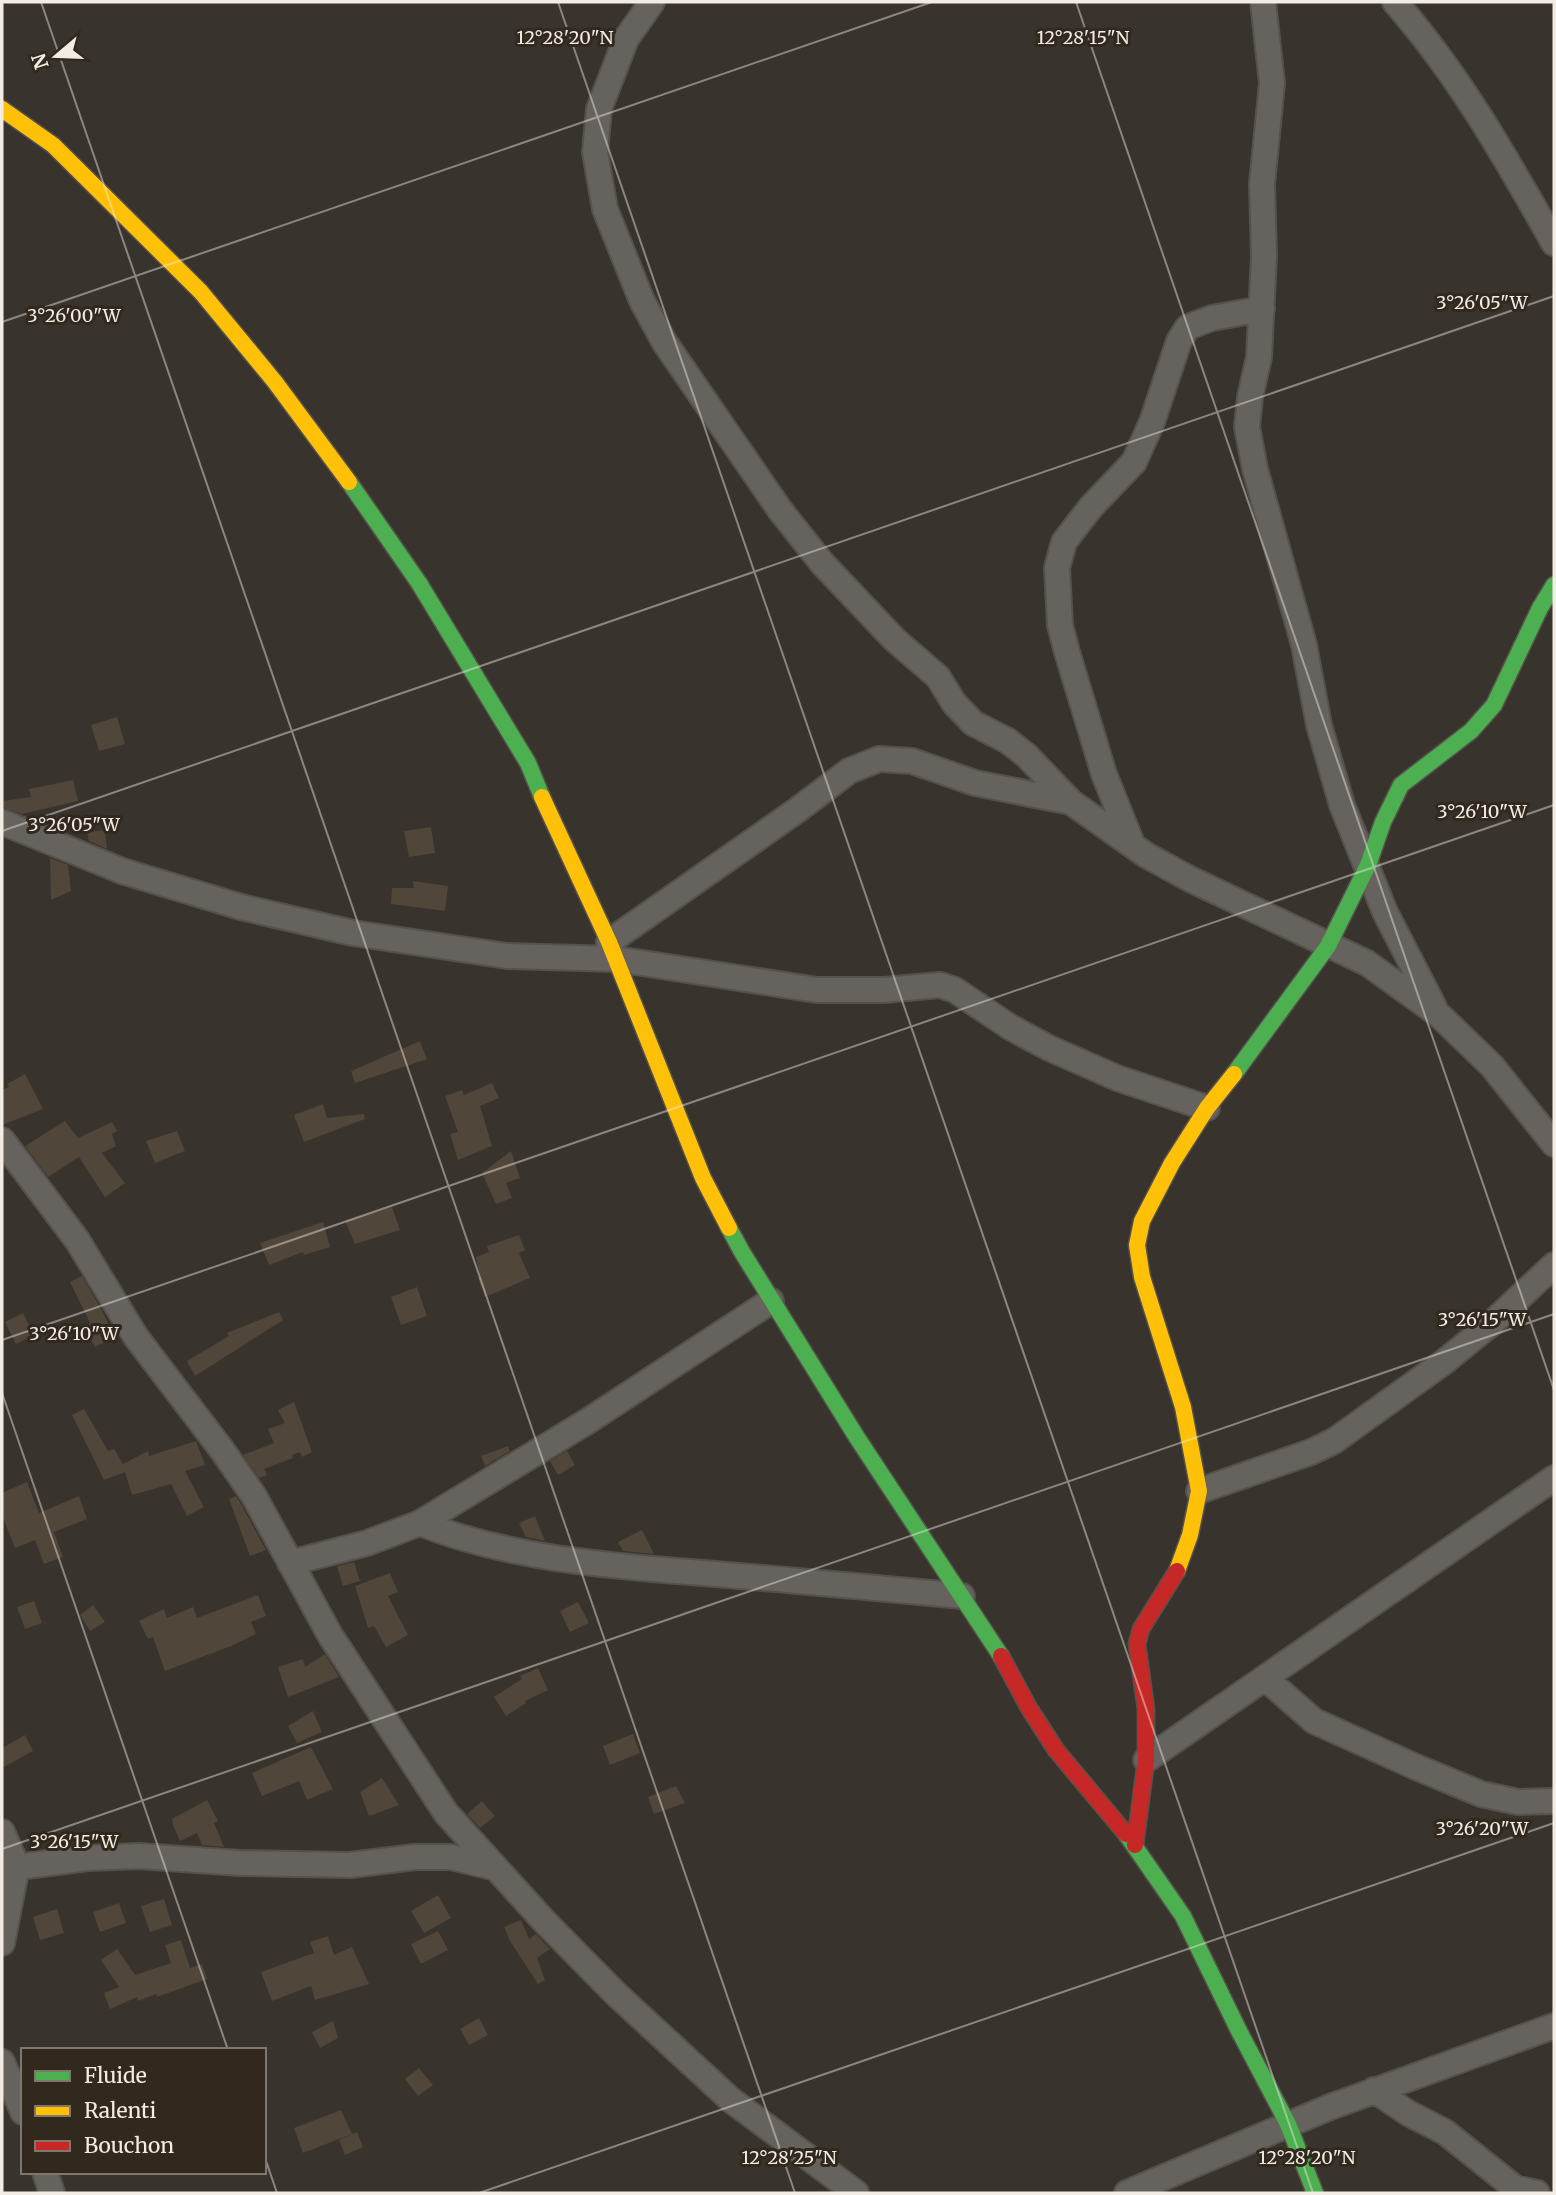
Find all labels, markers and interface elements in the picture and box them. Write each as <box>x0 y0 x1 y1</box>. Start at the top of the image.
north arrow <box>21 21 91 91</box>
text: 12°28'20"N <box>517 26 614 49</box>
text: 12°28'15"N <box>1037 26 1129 49</box>
text: N <box>26 51 54 73</box>
text: 3°26'05"W <box>1436 291 1529 314</box>
text: 3°26'00"W <box>27 304 122 327</box>
text: 3°26'10"W <box>1437 800 1528 823</box>
text: 3°26'05"W <box>28 813 121 836</box>
text: 3°26'15"W <box>1438 1308 1527 1331</box>
text: 3°26'10"W <box>29 1322 120 1345</box>
text: 3°26'20"W <box>1436 1817 1529 1840</box>
text: 3°26'15"W <box>30 1830 119 1853</box>
legend <box>21 2048 266 2174</box>
text: Fluide <box>84 2062 147 2089</box>
text: Ralenti <box>84 2097 156 2124</box>
text: Bouchon <box>84 2132 174 2159</box>
text: 12°28'25"N <box>741 2146 837 2169</box>
text: 12°28'20"N <box>1259 2146 1356 2169</box>

